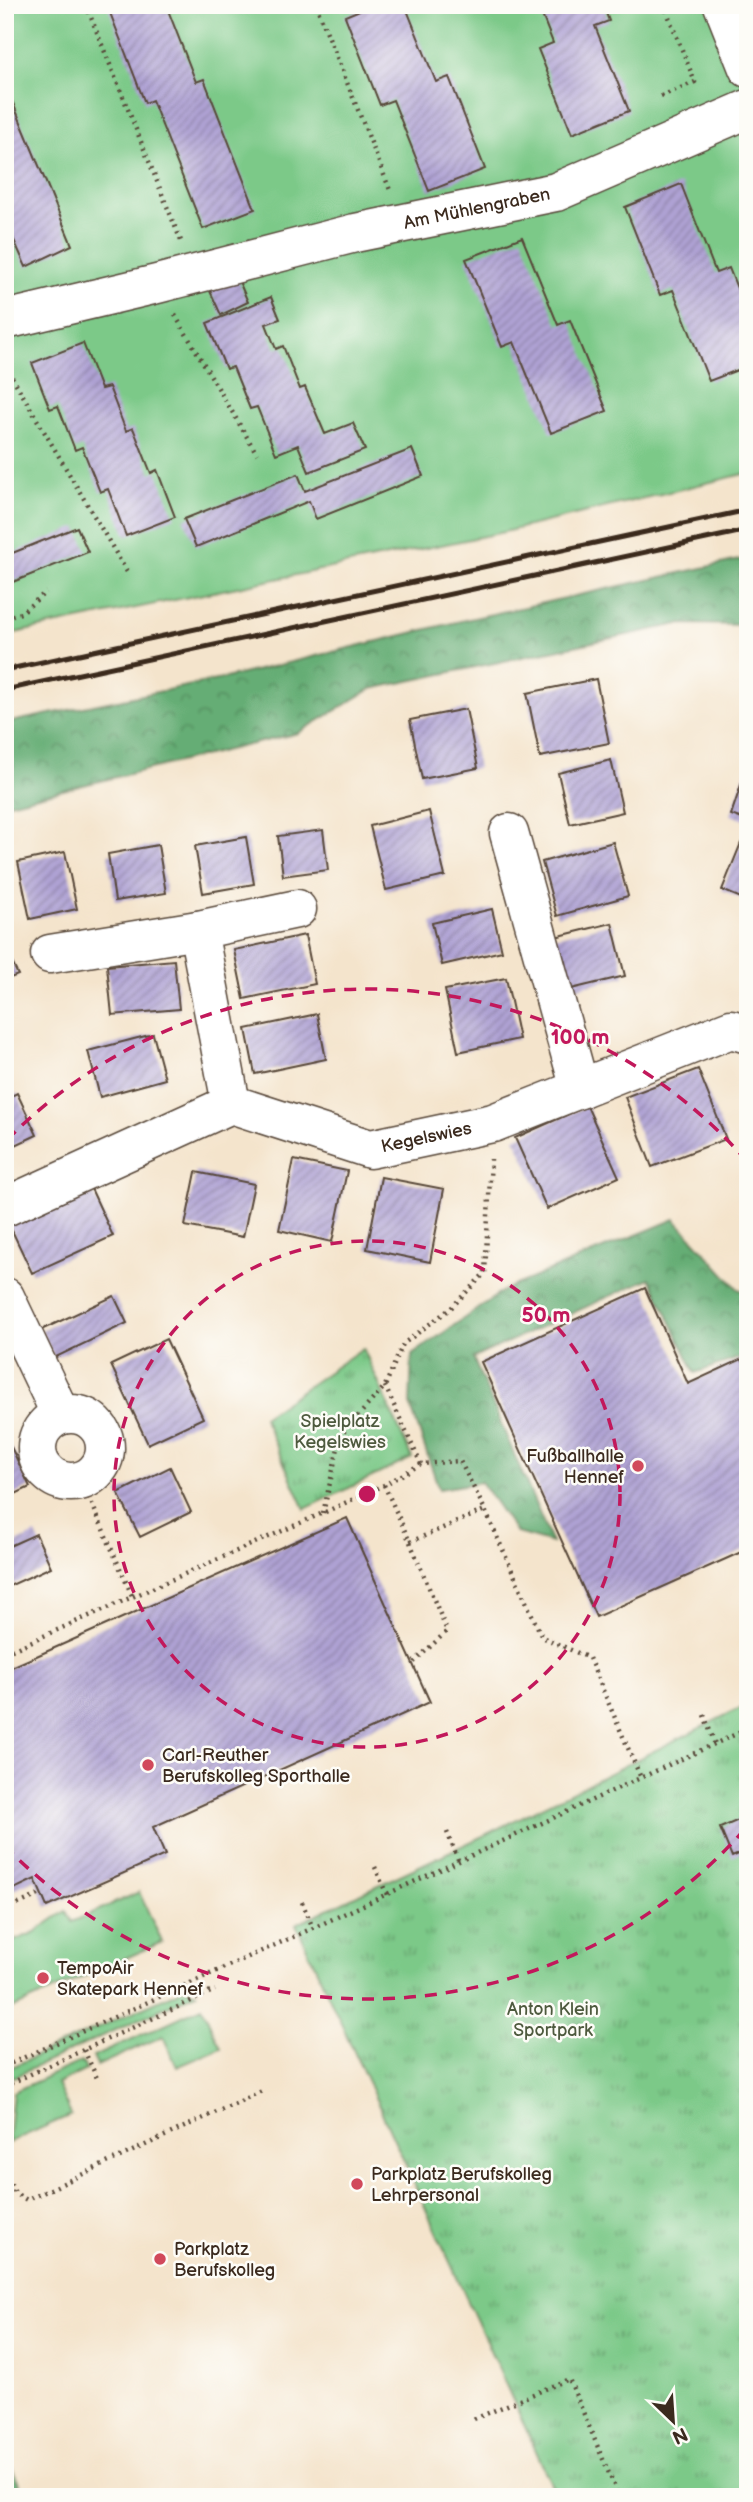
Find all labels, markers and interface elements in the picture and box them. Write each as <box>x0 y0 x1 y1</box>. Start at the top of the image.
street label: Am Mühlengraben <box>402 183 552 233</box>
text: 100 m <box>551 1025 609 1050</box>
street label: Kegelswies <box>379 1117 474 1157</box>
text: 50 m <box>522 1303 570 1328</box>
park label: Spielplatz Kegelswies <box>294 1411 386 1453</box>
place label: Fußballhalle Hennef <box>526 1446 624 1488</box>
marker: Fußballhalle Hennef <box>630 1458 646 1474</box>
centre of rings <box>355 1482 379 1506</box>
place label: Carl-Reuther Berufskolleg Sporthalle <box>162 1745 351 1787</box>
marker: Carl-Reuther Berufskolleg Sporthalle <box>140 1757 156 1773</box>
place label: TempoAir Skatepark Hennef <box>57 1958 204 2000</box>
marker: TempoAir Skatepark Hennef <box>35 1970 51 1986</box>
park label: Anton Klein Sportpark <box>507 1999 599 2041</box>
place label: Parkplatz Berufskolleg Lehrpersonal <box>371 2164 552 2206</box>
marker: Parkplatz Berufskolleg Lehrpersonal <box>349 2176 365 2192</box>
place label: Parkplatz Berufskolleg <box>174 2239 275 2281</box>
marker: Parkplatz Berufskolleg <box>152 2251 168 2267</box>
north arrow <box>638 2386 708 2456</box>
text: N <box>668 2422 691 2448</box>

